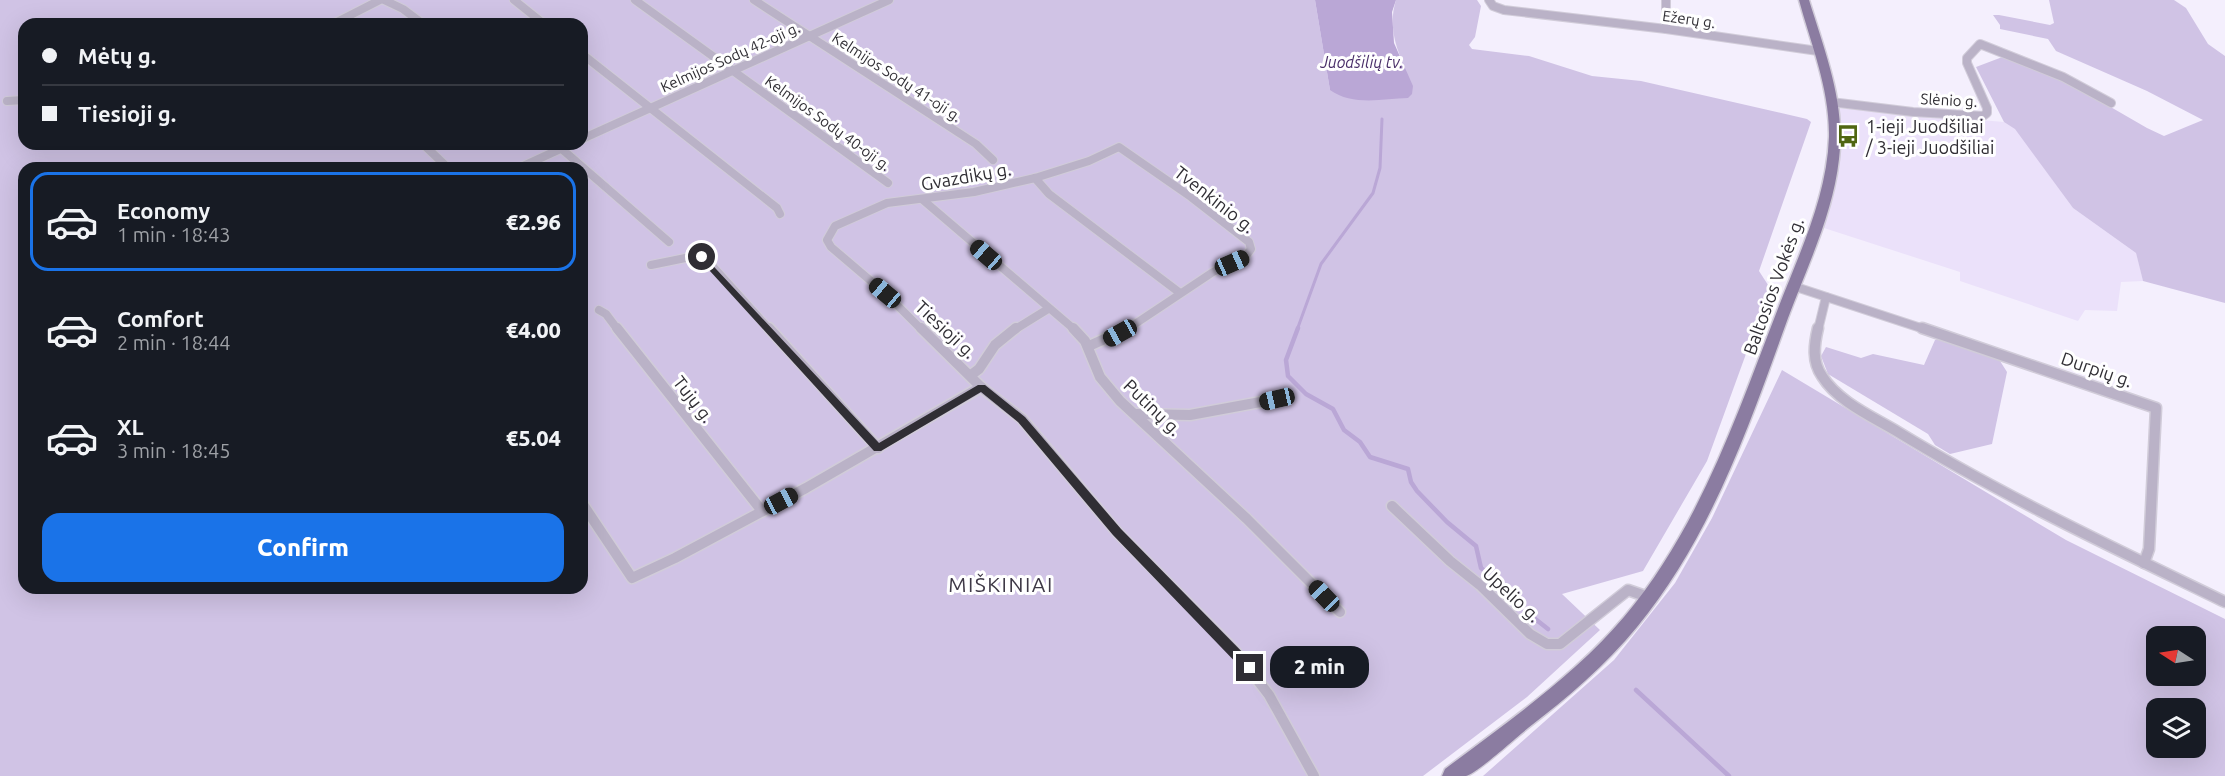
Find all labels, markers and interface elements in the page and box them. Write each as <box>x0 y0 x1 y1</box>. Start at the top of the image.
street label: Ežerų g. <box>1661 7 1717 31</box>
street label: Kelmijos Sodų 42-oji g. <box>658 19 802 95</box>
street label: Kelmijos Sodų 41-oji g. <box>829 29 965 125</box>
text: Mėtų g. <box>78 43 156 68</box>
water label: Juodšilių tv. <box>1320 53 1403 71</box>
street label: Kelmijos Sodų 40-oji g. <box>762 72 894 174</box>
street label: Slėnio g. <box>1920 90 1978 110</box>
text: Tiesioji g. <box>78 101 176 126</box>
place label: 1-ieji Juodšiliai / 3-ieji Juodšiliai <box>1865 116 1994 157</box>
bus stop icon: 1-ieji Juodšiliai / 3-ieji Juodšiliai <box>1835 123 1861 149</box>
street label: Gvazdikų g. <box>919 158 1013 194</box>
street label: Tvenkinio g. <box>1171 162 1259 236</box>
icon: car <box>45 195 99 249</box>
text: Economy <box>117 198 210 223</box>
text: €2.96 <box>506 209 561 234</box>
street label: Baltosios Vokės g. <box>1739 215 1807 357</box>
text: 1 min · 18:43 <box>117 223 231 246</box>
car <box>967 236 1005 274</box>
route start <box>688 243 715 270</box>
car <box>1212 247 1252 279</box>
car <box>865 275 905 311</box>
street label: Tiesioji g. <box>912 296 980 362</box>
icon: car <box>45 303 99 357</box>
text: Comfort <box>117 306 204 331</box>
car <box>1100 316 1140 350</box>
text: €4.00 <box>506 317 561 342</box>
text: 2 min · 18:44 <box>117 331 231 354</box>
street label: Durpių g. <box>2059 348 2135 390</box>
street label: Tujų g. <box>670 372 718 426</box>
street label: Putinų g. <box>1120 375 1186 439</box>
car <box>1257 386 1297 412</box>
icon: car <box>45 411 99 465</box>
text: XL <box>117 414 144 439</box>
text: €5.04 <box>506 425 561 450</box>
text: 3 min · 18:45 <box>117 439 231 462</box>
car <box>761 485 801 517</box>
button: Confirm <box>42 513 564 582</box>
street label: Upelio g. <box>1479 562 1545 626</box>
district label: MIŠKINIAI <box>948 572 1054 596</box>
car <box>1305 577 1343 615</box>
north arrow <box>2146 626 2206 686</box>
map controls <box>2146 626 2206 758</box>
callout: 2 min <box>1271 647 1370 689</box>
route end <box>1236 654 1263 681</box>
text: 2 min <box>1294 655 1345 678</box>
button: layers <box>2146 698 2206 758</box>

